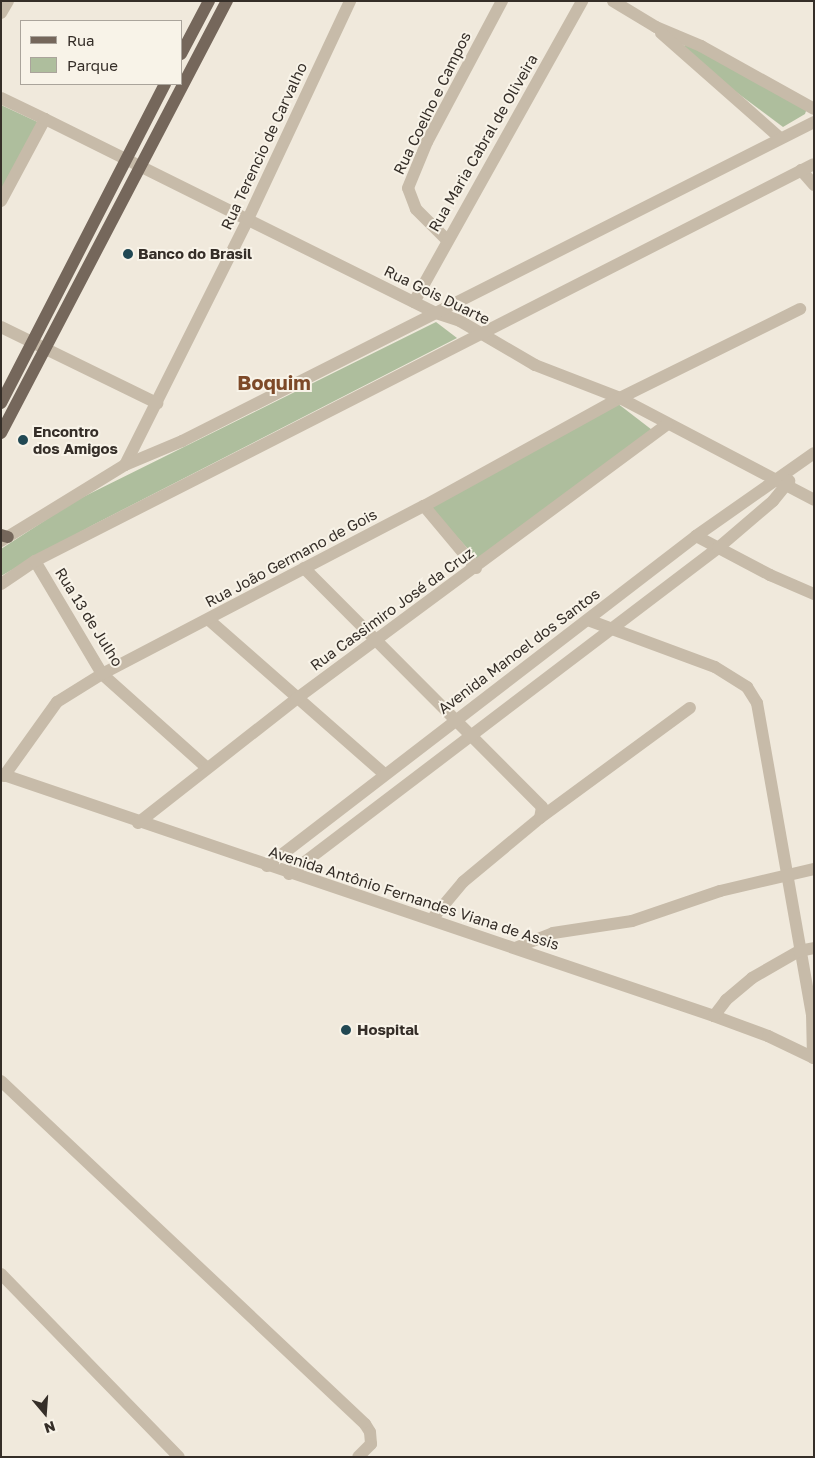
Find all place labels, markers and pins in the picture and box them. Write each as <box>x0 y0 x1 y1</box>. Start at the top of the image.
place label: Banco do Brasil <box>138 245 252 263</box>
marker: Banco do Brasil <box>122 248 134 260</box>
place label: Encontro dos Amigos <box>33 422 118 457</box>
marker: Encontro dos Amigos <box>17 434 29 446</box>
place label: Hospital <box>357 1021 419 1039</box>
marker: Hospital <box>339 1023 353 1037</box>

